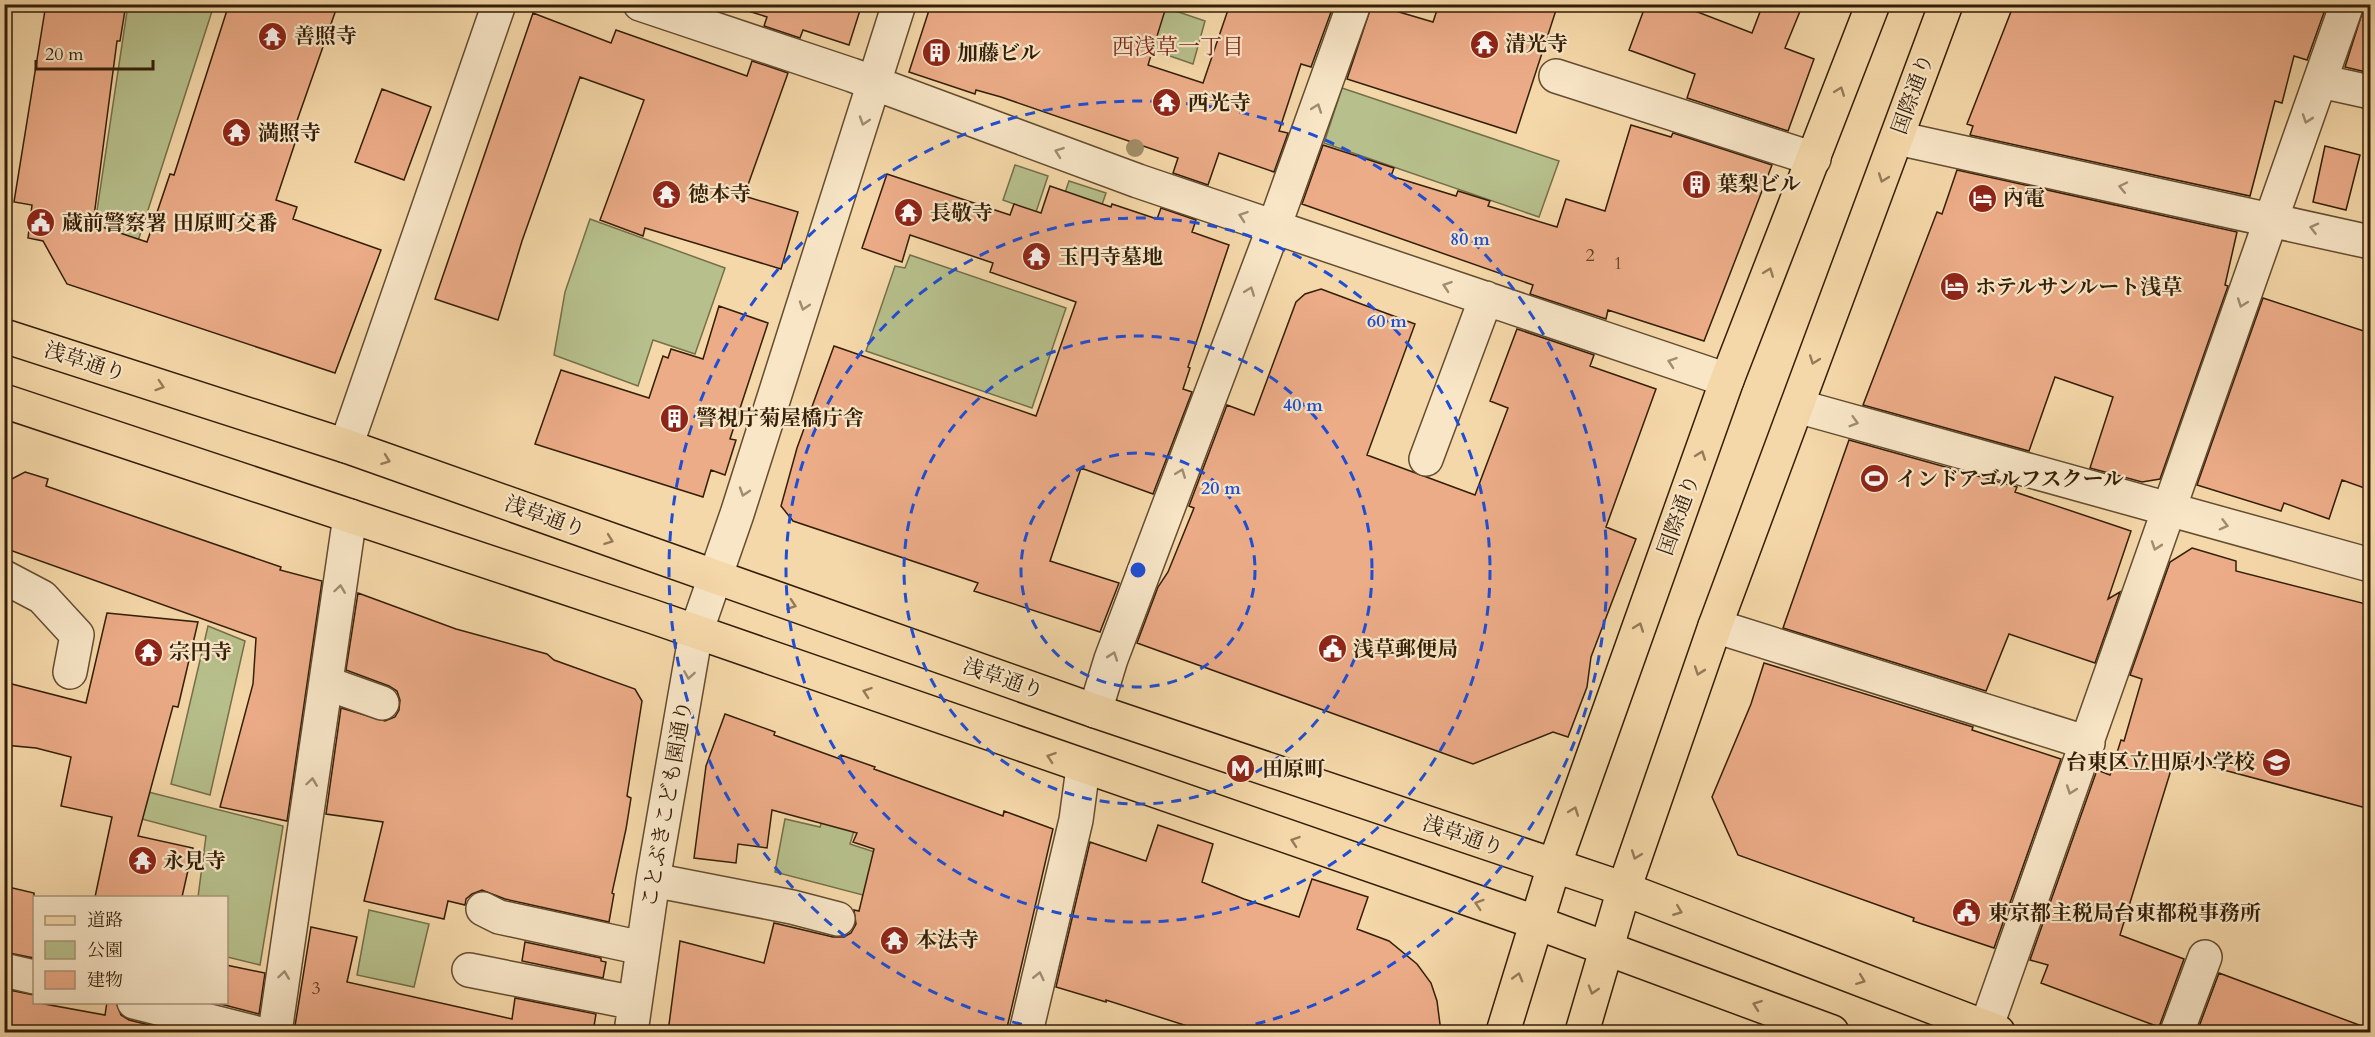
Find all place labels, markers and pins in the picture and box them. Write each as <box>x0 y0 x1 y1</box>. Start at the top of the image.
temple icon: 善照寺 <box>257 20 289 52</box>
place label: 善照寺 <box>294 22 357 51</box>
temple icon: 清光寺 <box>1468 28 1500 60</box>
place label: 清光寺 <box>1505 30 1568 59</box>
building icon: 加藤ビル <box>920 37 952 69</box>
place label: 加藤ビル <box>957 39 1041 68</box>
temple icon: 西光寺 <box>1151 87 1183 119</box>
place label: 西光寺 <box>1188 89 1251 118</box>
temple icon: 満照寺 <box>221 117 253 149</box>
place label: 満照寺 <box>258 119 321 148</box>
building icon: 葉梨ビル <box>1680 168 1712 200</box>
place label: 葉梨ビル <box>1717 170 1801 199</box>
temple icon: 徳本寺 <box>651 178 683 210</box>
place label: 徳本寺 <box>688 180 751 209</box>
hotel icon: 內電 <box>1966 182 1998 214</box>
place label: 內電 <box>2003 184 2045 213</box>
temple icon: 長敬寺 <box>893 197 925 229</box>
place label: 長敬寺 <box>930 199 993 228</box>
public building icon: 蔵前警察署 田原町交番 <box>25 207 57 239</box>
place label: 蔵前警察署 田原町交番 <box>62 209 278 238</box>
temple icon: 玉円寺墓地 <box>1021 241 1053 273</box>
place label: 玉円寺墓地 <box>1058 243 1163 272</box>
hotel icon: ホテルサンルート浅草 <box>1938 271 1970 303</box>
place label: ホテルサンルート浅草 <box>1975 273 2182 302</box>
building icon: 警視庁菊屋橋庁舎 <box>659 402 691 434</box>
place label: 警視庁菊屋橋庁舎 <box>696 404 864 433</box>
sports icon: インドアゴルフスクール <box>1859 463 1891 495</box>
place label: インドアゴルフスクール <box>1896 465 2124 494</box>
centre of rings <box>1128 560 1148 580</box>
public building icon: 浅草郵便局 <box>1316 633 1348 665</box>
place label: 浅草郵便局 <box>1353 635 1458 664</box>
temple icon: 宗円寺 <box>132 636 164 668</box>
place label: 宗円寺 <box>169 638 232 667</box>
school or university icon: 台東区立田原小学校 <box>2260 746 2292 778</box>
place label: 台東区立田原小学校 <box>2066 748 2255 777</box>
metro station icon: 田原町 <box>1225 753 1257 785</box>
place label: 田原町 <box>1262 755 1325 784</box>
temple icon: 永見寺 <box>126 845 158 877</box>
place label: 永見寺 <box>163 847 226 876</box>
public building icon: 東京都主税局台東都税事務所 <box>1951 897 1983 929</box>
place label: 東京都主税局台東都税事務所 <box>1988 899 2261 928</box>
temple icon: 本法寺 <box>879 924 911 956</box>
place label: 本法寺 <box>916 926 979 955</box>

